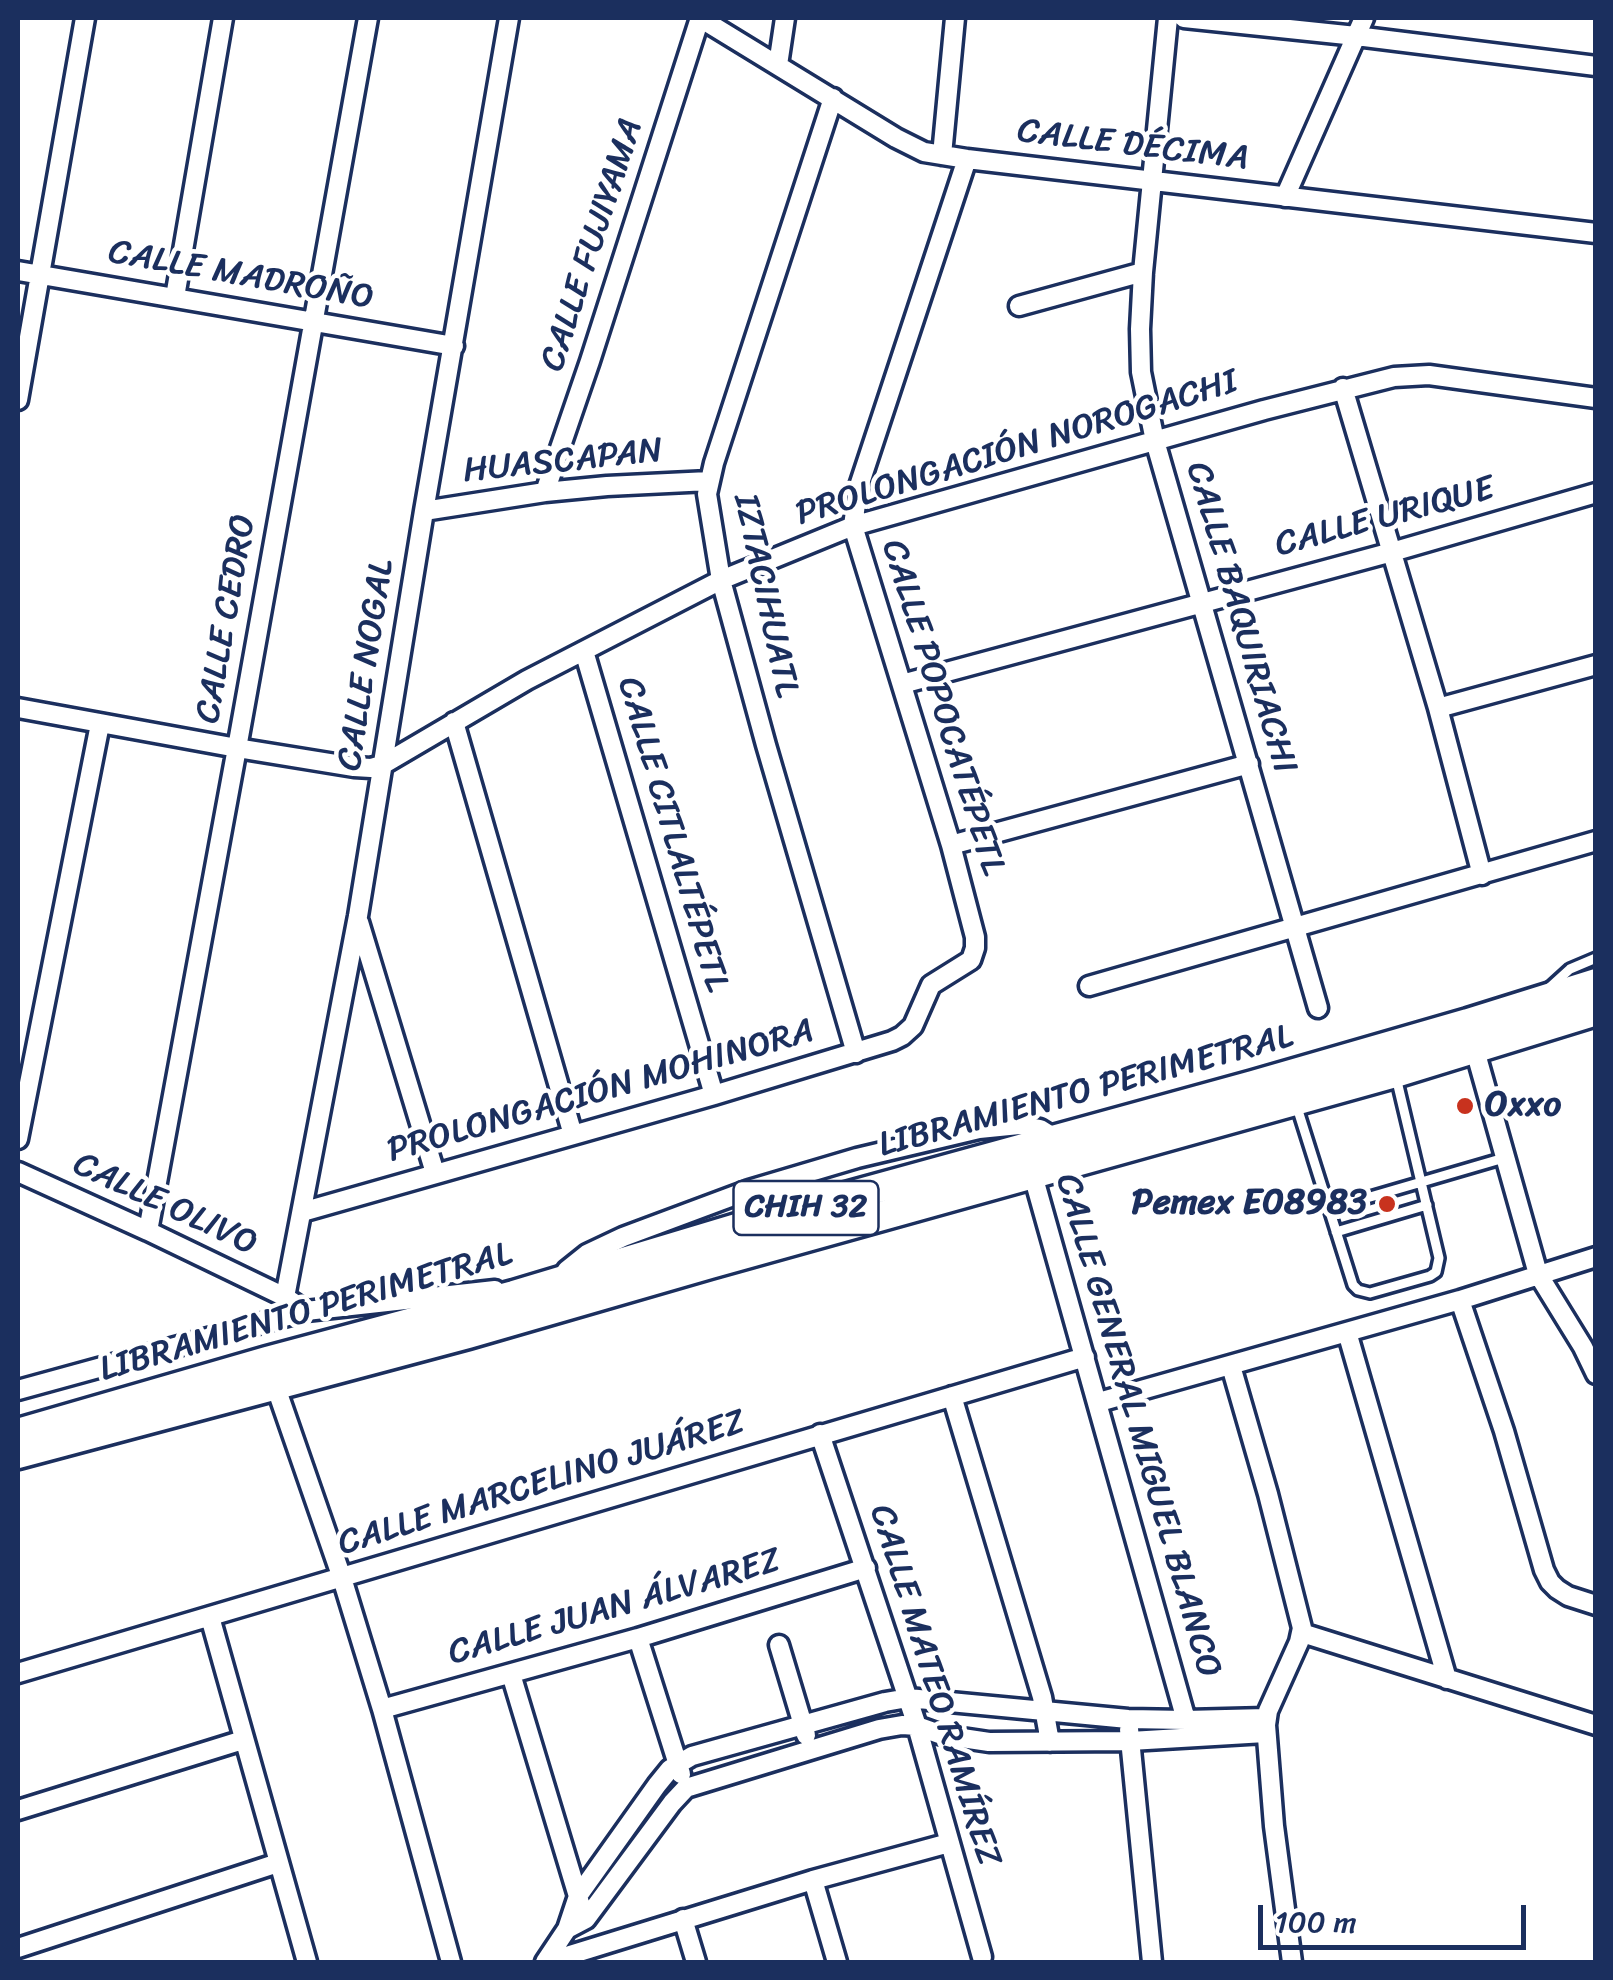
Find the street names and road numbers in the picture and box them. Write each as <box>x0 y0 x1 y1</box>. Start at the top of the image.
street label: CALLE DÉCIMA <box>1015 111 1251 181</box>
street label: CALLE FUJIYAMA <box>532 114 654 376</box>
street label: CALLE MADROÑO <box>105 232 377 320</box>
street label: PROLONGACIÓN NOROGACHI <box>791 362 1243 536</box>
street label: HUASCAPAN <box>461 431 665 493</box>
street label: CALLE BAQUIRIACHI <box>1175 457 1305 779</box>
street label: CALLE URIQUE <box>1271 469 1499 567</box>
street label: IZTACIHUATL <box>723 490 807 702</box>
street label: CALLE CEDRO <box>188 511 266 727</box>
street label: CALLE POPOCATÉPETL <box>871 535 1013 881</box>
street label: CALLE NOGAL <box>330 556 404 774</box>
street label: CALLE CITLALTÉPETL <box>607 672 737 998</box>
street label: PROLONGACIÓN MOHINORA <box>383 1011 819 1173</box>
street label: LIBRAMIENTO PERIMETRAL <box>874 1016 1298 1168</box>
street label: CALLE OLIVO <box>66 1144 264 1266</box>
street label: CALLE GENERAL MIGUEL BLANCO <box>1045 1169 1229 1683</box>
road number: CHIH 32 <box>734 1181 878 1235</box>
street label: LIBRAMIENTO PERIMETRAL <box>95 1234 517 1392</box>
street label: CALLE MARCELINO JUÁREZ <box>333 1402 751 1566</box>
street label: CALLE MATEO RAMÍREZ <box>859 1500 1009 1872</box>
street label: CALLE JUAN ÁLVAREZ <box>444 1540 786 1676</box>

